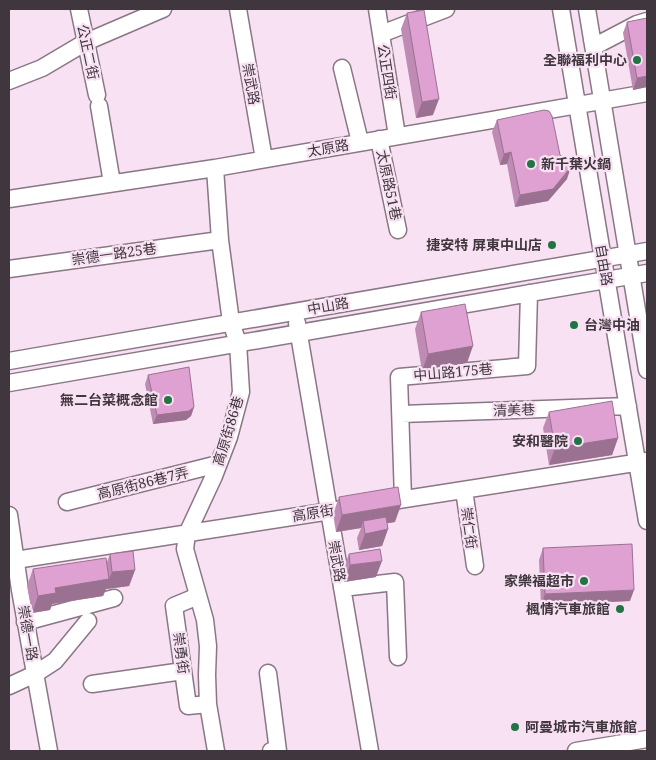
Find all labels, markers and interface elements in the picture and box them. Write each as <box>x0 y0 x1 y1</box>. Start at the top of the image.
street label: 公正二街 <box>73 23 104 81</box>
street label: 公正四街 <box>374 43 401 101</box>
place label: 全聯福利中心 <box>543 50 627 69</box>
marker: 全聯福利中心 <box>631 54 643 66</box>
street label: 崇武路 <box>238 62 264 106</box>
street label: 太原路 <box>306 135 350 161</box>
street label: 太原路51巷 <box>373 148 406 222</box>
place label: 新千葉火鍋 <box>541 154 611 173</box>
marker: 新千葉火鍋 <box>525 158 537 170</box>
place label: 捷安特 屏東中山店 <box>426 235 542 254</box>
street label: 崇德一路25巷 <box>70 238 158 269</box>
marker: 捷安特 屏東中山店 <box>546 239 558 251</box>
street label: 自由路 <box>591 243 617 287</box>
street label: 中山路 <box>306 293 350 319</box>
place label: 台灣中油 <box>584 315 640 334</box>
marker: 台灣中油 <box>568 319 580 331</box>
street label: 中山路175巷 <box>413 359 493 384</box>
place label: 無二台菜概念館 <box>60 390 158 409</box>
marker: 無二台菜概念館 <box>162 394 174 406</box>
street label: 高原街86巷 <box>208 394 247 468</box>
street label: 清美巷 <box>493 399 535 420</box>
place label: 安和醫院 <box>512 431 568 450</box>
marker: 安和醫院 <box>572 435 584 447</box>
street label: 高原街86巷7弄 <box>95 462 191 503</box>
street label: 高原街 <box>291 500 335 525</box>
street label: 崇仁街 <box>457 506 482 550</box>
street label: 崇武路 <box>324 539 350 583</box>
place label: 家樂福超市 <box>504 571 574 590</box>
marker: 家樂福超市 <box>578 575 590 587</box>
place label: 楓情汽車旅館 <box>526 599 610 618</box>
marker: 楓情汽車旅館 <box>614 603 626 615</box>
street label: 崇德一路 <box>14 604 43 662</box>
street label: 崇勇街 <box>169 631 194 675</box>
place label: 阿曼城市汽車旅館 <box>525 717 637 736</box>
marker: 阿曼城市汽車旅館 <box>509 721 521 733</box>

